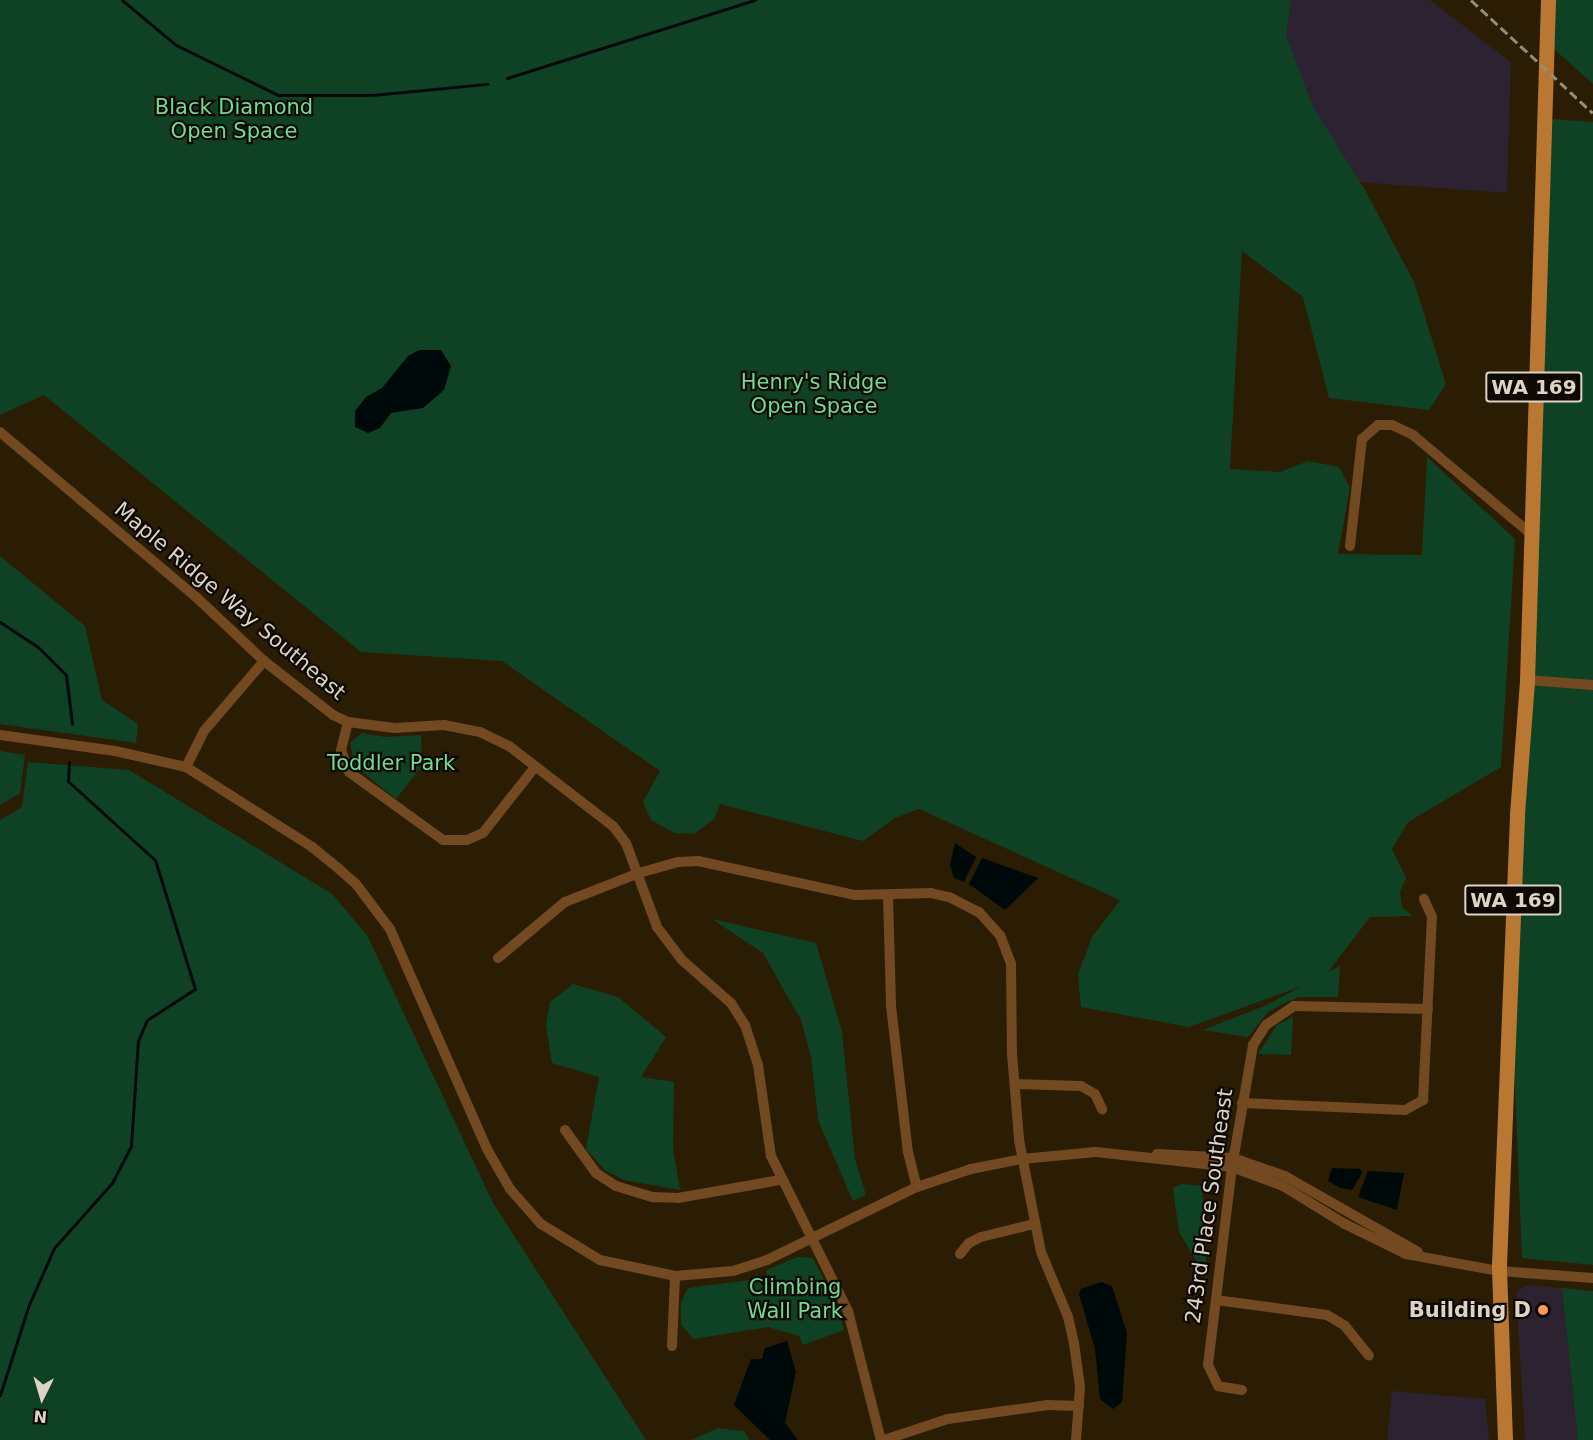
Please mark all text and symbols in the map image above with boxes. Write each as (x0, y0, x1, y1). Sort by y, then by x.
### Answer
park label: Black Diamond Open Space (155, 94, 313, 144)
park label: Henry's Ridge Open Space (741, 369, 887, 419)
road number: WA 169 (1484, 370, 1583, 404)
street label: Maple Ridge Way Southeast (109, 497, 351, 705)
park label: Toddler Park (327, 750, 455, 776)
road number: WA 169 (1464, 883, 1562, 917)
street label: 243rd Place Southeast (1180, 1087, 1238, 1325)
park label: Climbing Wall Park (747, 1274, 843, 1324)
place label: Building D (1409, 1297, 1531, 1323)
marker: Building D (1536, 1303, 1550, 1317)
north arrow (12, 1368, 72, 1428)
text: N (33, 1406, 48, 1426)

